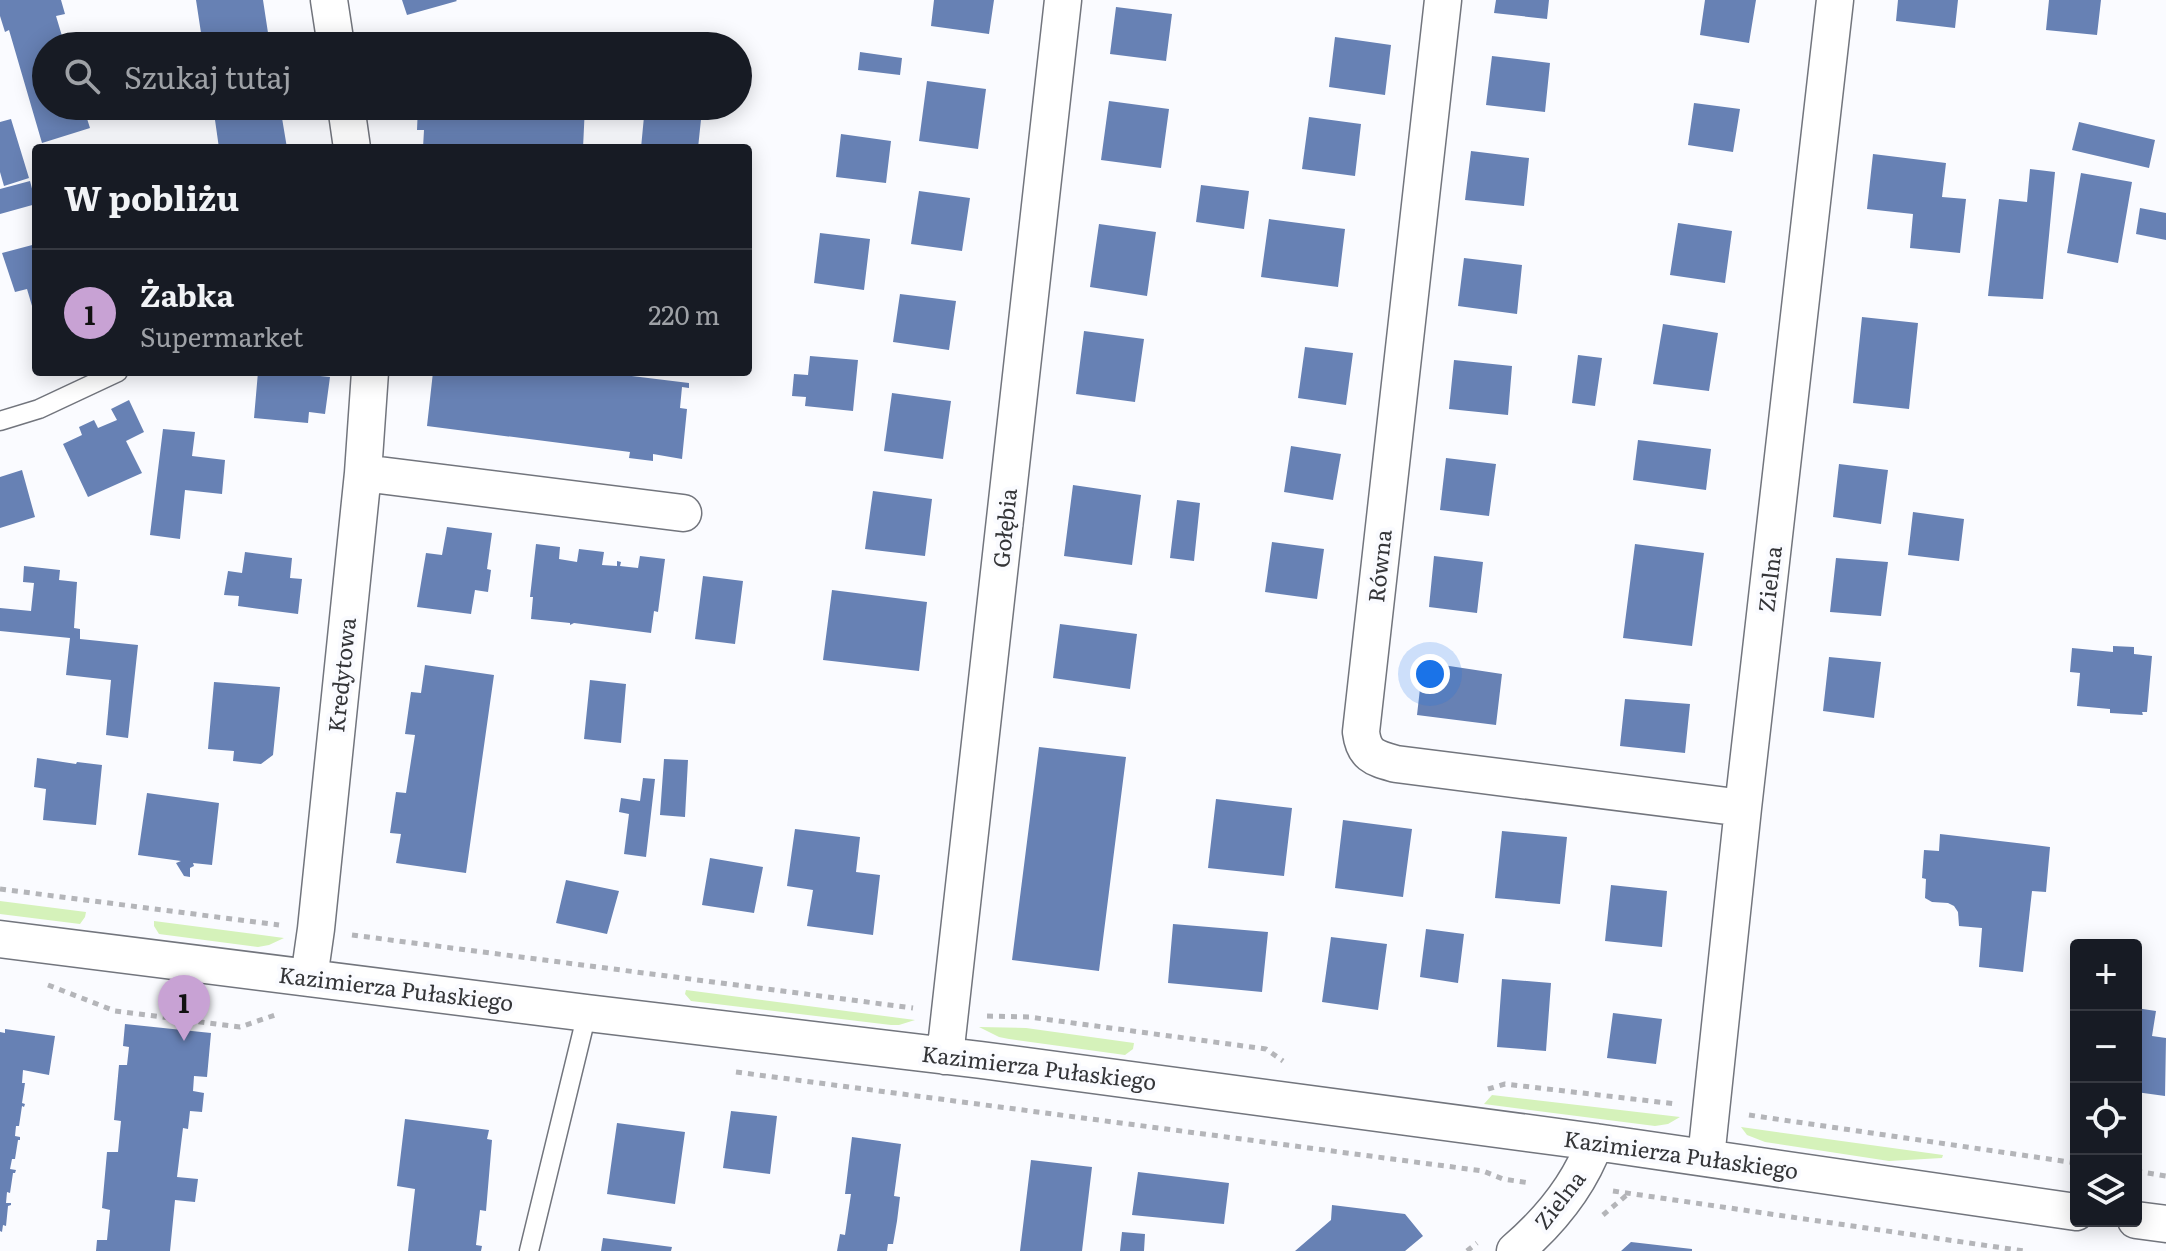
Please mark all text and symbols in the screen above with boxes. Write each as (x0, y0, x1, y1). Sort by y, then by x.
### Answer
search box (32, 32, 752, 120)
icon: search (60, 54, 104, 98)
text: Szukaj tutaj (124, 54, 292, 98)
text: W pobliżu (64, 171, 239, 221)
text: Żabka (140, 272, 234, 316)
text: 1 (85, 294, 95, 333)
text: 220 m (648, 294, 720, 333)
text: Supermarket (140, 316, 303, 355)
street label: Gołębia (983, 486, 1024, 569)
street label: Równa (1358, 528, 1399, 604)
street label: Zielna (1748, 544, 1789, 614)
street label: Kredytowa (318, 615, 363, 734)
your location (1410, 654, 1450, 694)
map controls (2070, 939, 2142, 1227)
button: + (2070, 939, 2142, 1011)
street label: Kazimierza Pułaskiego (277, 957, 516, 1018)
pin: 1 (158, 975, 210, 1041)
button: − (2070, 1011, 2142, 1083)
street label: Kazimierza Pułaskiego (920, 1036, 1159, 1097)
button: locate (2070, 1083, 2142, 1155)
street label: Kazimierza Pułaskiego (1562, 1121, 1801, 1186)
button: layers (2070, 1155, 2142, 1227)
street label: Zielna (1525, 1163, 1592, 1235)

